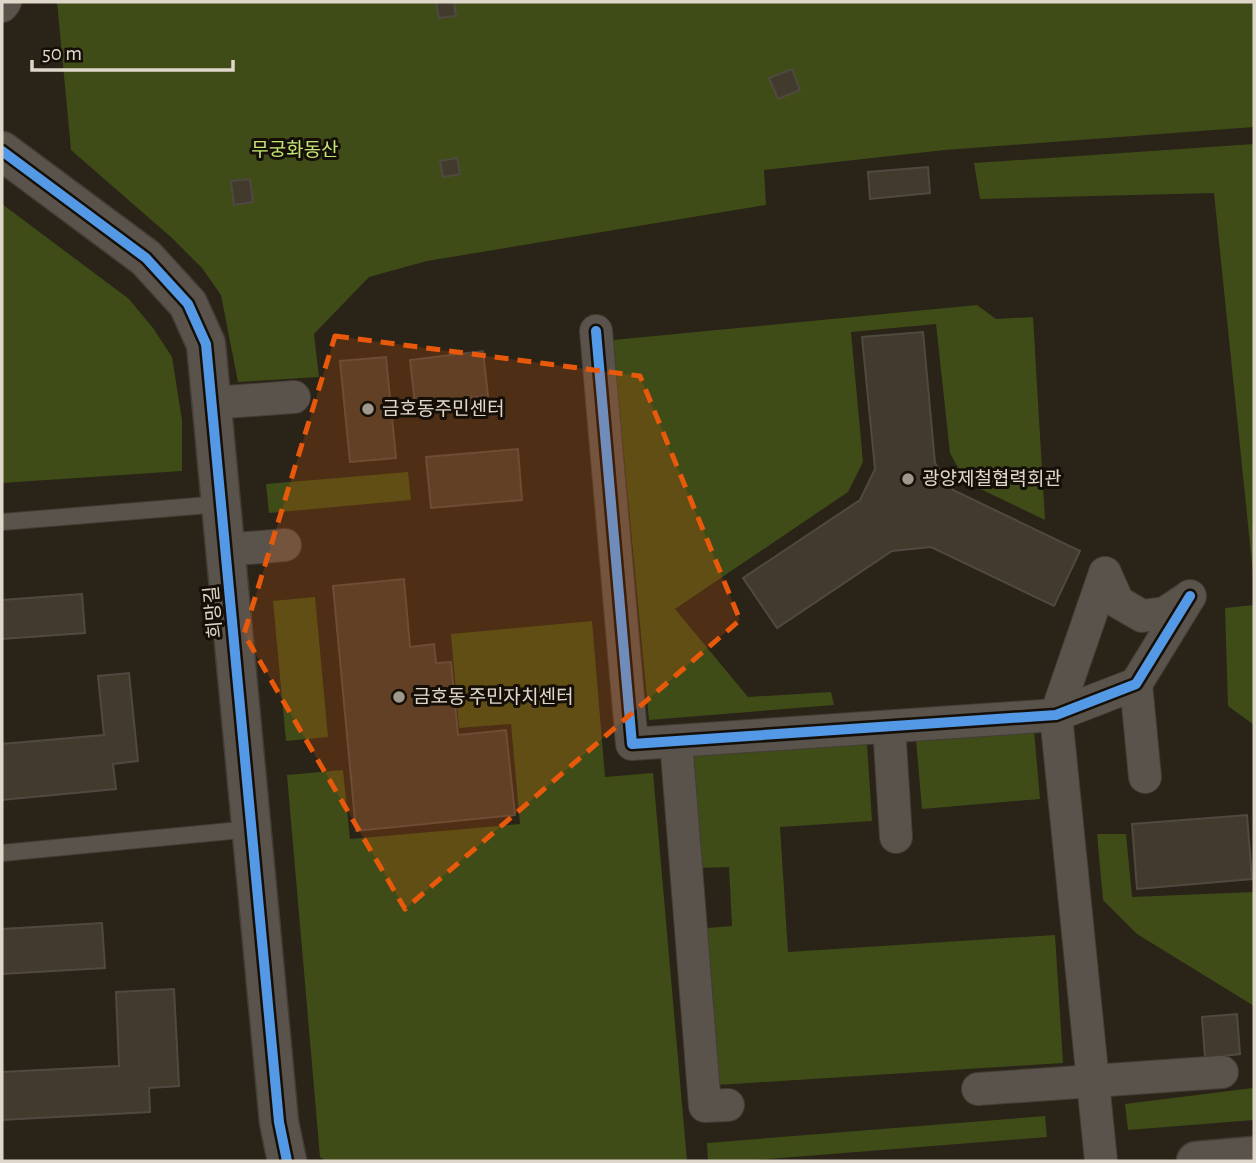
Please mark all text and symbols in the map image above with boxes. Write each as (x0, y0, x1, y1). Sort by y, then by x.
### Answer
scale bar (32, 28, 233, 72)
text: 50 m (42, 43, 82, 64)
park label: 무궁화동산 (251, 140, 339, 160)
place label: 금호동주민센터 (382, 399, 504, 419)
marker: 금호동주민센터 (360, 401, 376, 417)
place label: 광양제철협력회관 (922, 469, 1062, 489)
marker: 광양제철협력회관 (900, 471, 916, 487)
street label: 희망길 (201, 585, 226, 639)
place label: 금호동 주민자치센터 (413, 687, 573, 707)
marker: 금호동 주민자치센터 (391, 689, 407, 705)

